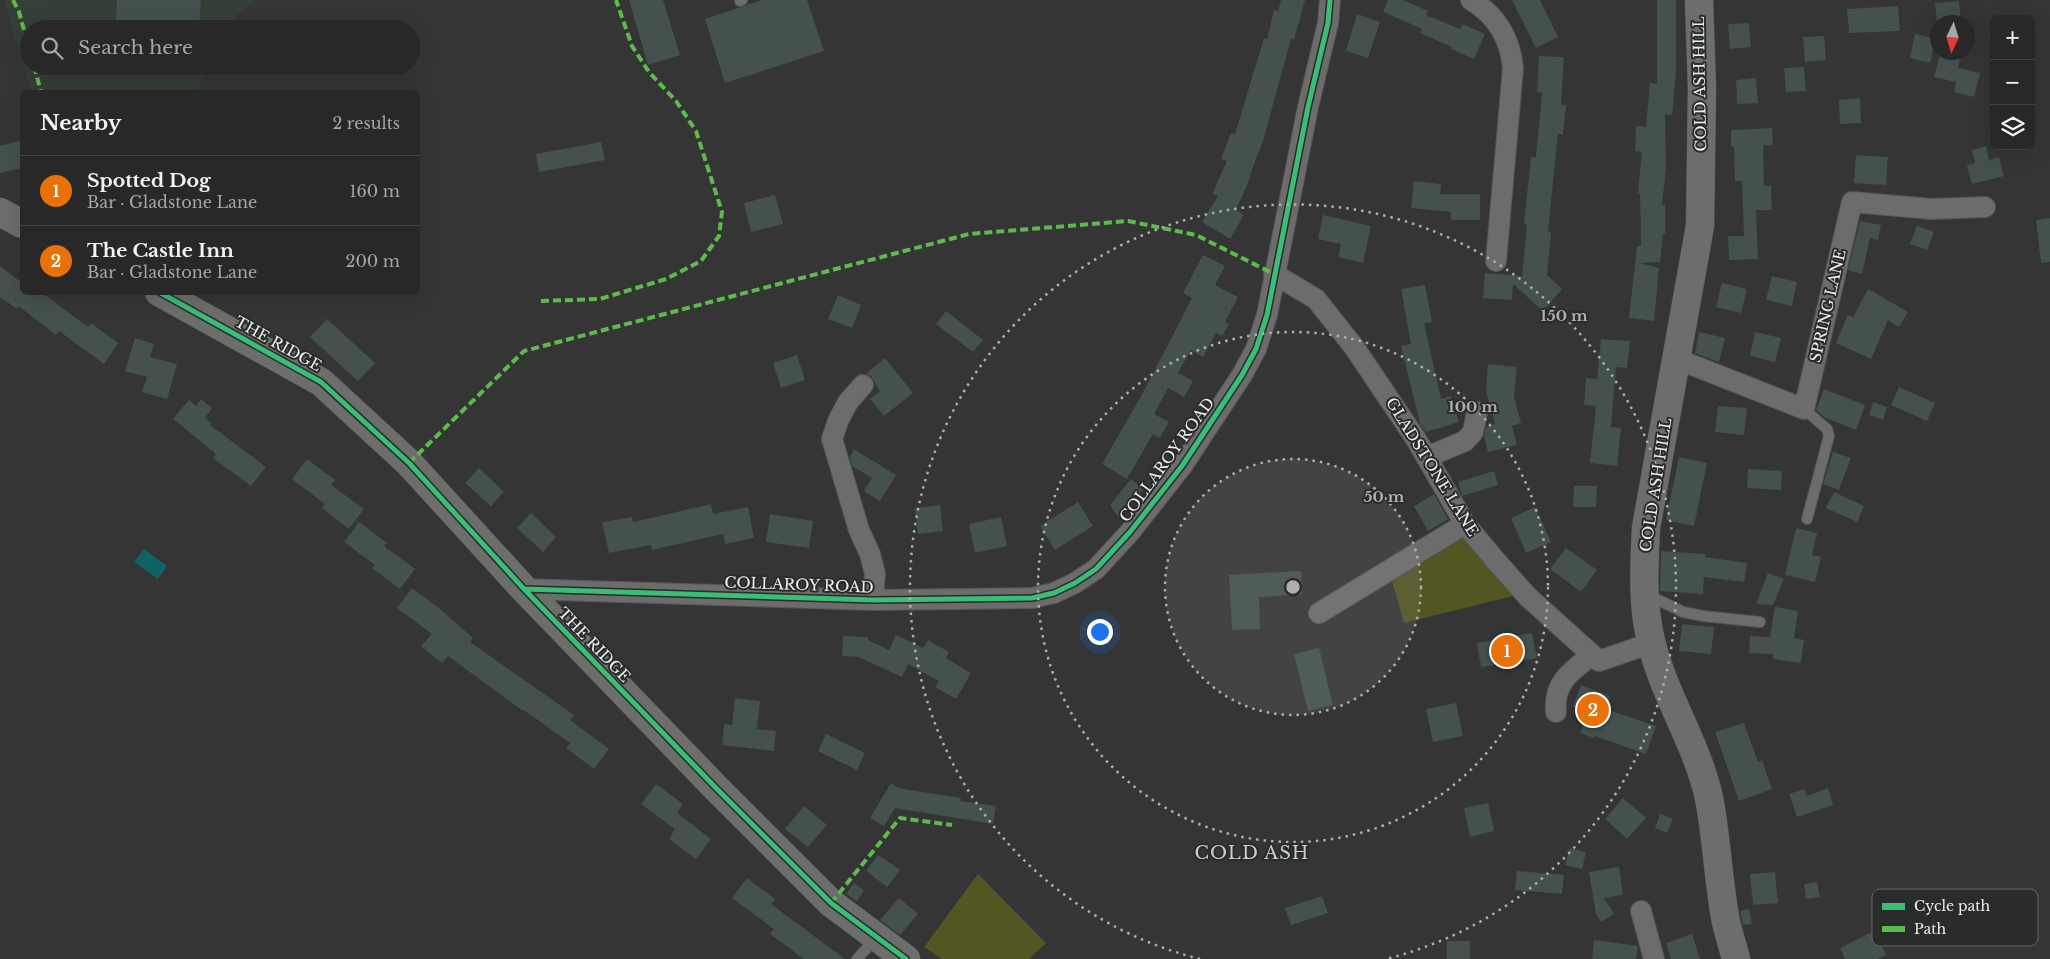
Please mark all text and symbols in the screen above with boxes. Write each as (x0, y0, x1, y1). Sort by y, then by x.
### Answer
north arrow (1930, 15, 1975, 60)
map controls (1990, 15, 2035, 150)
button: + (1990, 15, 2035, 60)
street label: COLD ASH HILL (1689, 16, 1710, 152)
search box (20, 20, 420, 75)
icon: search (38, 34, 66, 62)
text: Search here (78, 36, 193, 59)
button: − (1990, 60, 2035, 105)
button: layers (1990, 105, 2035, 150)
text: Nearby (40, 110, 121, 136)
text: 2 results (332, 113, 400, 133)
text: Spotted Dog (87, 169, 211, 192)
text: 1 (53, 181, 59, 201)
text: 160 m (349, 181, 400, 201)
text: Bar · Gladstone Lane (87, 192, 257, 212)
text: The Castle Inn (87, 239, 234, 262)
street label: SPRING LANE (1805, 247, 1850, 364)
text: 2 (51, 251, 61, 271)
text: 200 m (346, 251, 400, 271)
text: Bar · Gladstone Lane (87, 262, 257, 282)
text: 150 m (1540, 306, 1588, 325)
street label: THE RIDGE (231, 312, 325, 375)
street label: COLLAROY ROAD (1115, 394, 1218, 526)
street label: GLADSTONE LANE (1382, 394, 1483, 540)
text: 100 m (1448, 397, 1498, 416)
street label: COLD ASH HILL (1636, 417, 1675, 553)
text: 50 m (1364, 487, 1405, 506)
street label: COLLAROY ROAD (724, 572, 874, 597)
centre of rings (1284, 578, 1302, 596)
street label: THE RIDGE (554, 603, 635, 686)
your location (1087, 619, 1113, 645)
pin: 1 (1491, 632, 1523, 670)
pin: 2 (1577, 691, 1609, 729)
district label: COLD ASH (1195, 842, 1309, 864)
legend (1872, 889, 2038, 946)
text: Cycle path (1914, 897, 1991, 915)
text: Path (1914, 920, 1946, 938)

